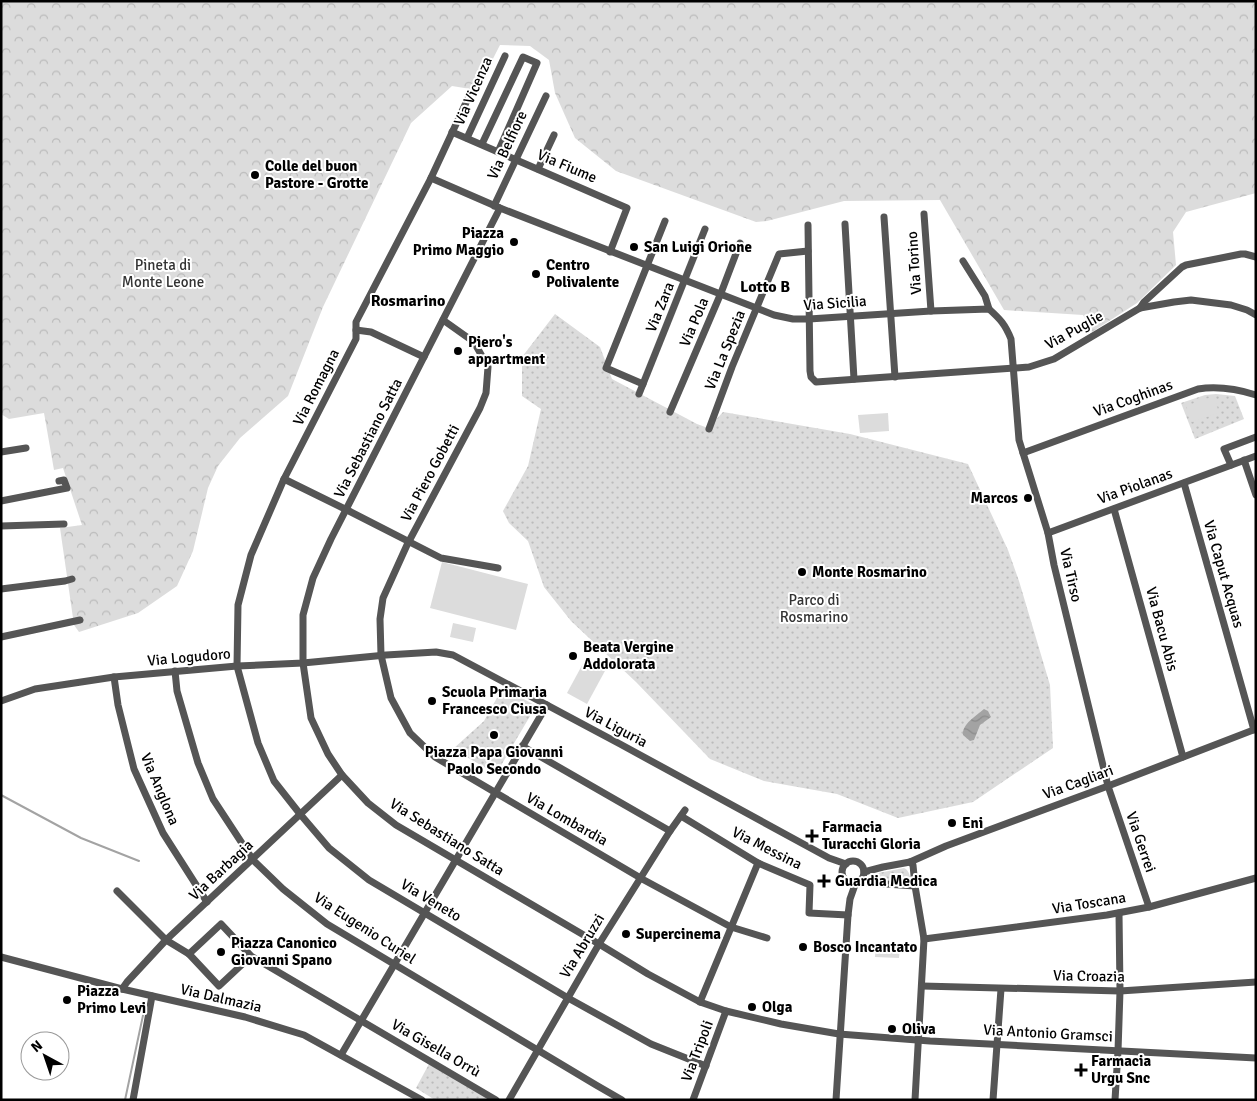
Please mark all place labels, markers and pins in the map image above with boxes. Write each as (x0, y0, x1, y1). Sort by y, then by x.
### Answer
place label: Colle del buon Pastore - Grotte (265, 157, 369, 192)
marker: Colle del buon Pastore - Grotte (249, 169, 261, 181)
place label: Piazza Primo Maggio (413, 224, 504, 259)
marker: Piazza Primo Maggio (508, 236, 520, 248)
place label: San Luigi Orione (644, 238, 752, 256)
marker: San Luigi Orione (628, 241, 640, 253)
place label: Centro Polivalente (546, 256, 619, 291)
marker: Centro Polivalente (530, 268, 542, 280)
place label: Piero's appartment (468, 333, 545, 368)
marker: Piero's appartment (452, 345, 464, 357)
place label: Marcos (971, 489, 1018, 507)
marker: Marcos (1022, 492, 1034, 504)
place label: Monte Rosmarino (812, 563, 927, 581)
marker: Monte Rosmarino (796, 566, 808, 578)
place label: Beata Vergine Addolorata (583, 638, 674, 673)
marker: Beata Vergine Addolorata (567, 650, 579, 662)
place label: Scuola Primaria Francesco Ciusa (442, 683, 547, 718)
marker: Scuola Primaria Francesco Ciusa (426, 695, 438, 707)
marker: Piazza Papa Giovanni Paolo Secondo (488, 729, 500, 741)
place label: Piazza Papa Giovanni Paolo Secondo (425, 743, 563, 778)
place label: Eni (962, 814, 983, 832)
marker: Eni (946, 817, 958, 829)
place label: Farmacia Turacchi Gloria (822, 818, 921, 853)
marker: Farmacia Turacchi Gloria (806, 830, 818, 842)
place label: Guardia Medica (835, 872, 938, 890)
marker: Guardia Medica (817, 874, 831, 888)
place label: Supercinema (636, 925, 721, 943)
marker: Supercinema (620, 928, 632, 940)
place label: Piazza Canonico Giovanni Spano (231, 934, 337, 969)
place label: Bosco Incantato (813, 938, 917, 956)
marker: Bosco Incantato (797, 941, 809, 953)
marker: Piazza Canonico Giovanni Spano (215, 946, 227, 958)
place label: Piazza Primo Levi (77, 982, 146, 1017)
marker: Piazza Primo Levi (61, 994, 73, 1006)
place label: Olga (762, 998, 793, 1016)
marker: Olga (746, 1001, 758, 1013)
place label: Oliva (902, 1020, 936, 1038)
marker: Oliva (886, 1023, 898, 1035)
place label: Farmacia Urgu Snc (1091, 1052, 1152, 1087)
marker: Farmacia Urgu Snc (1075, 1064, 1087, 1076)

